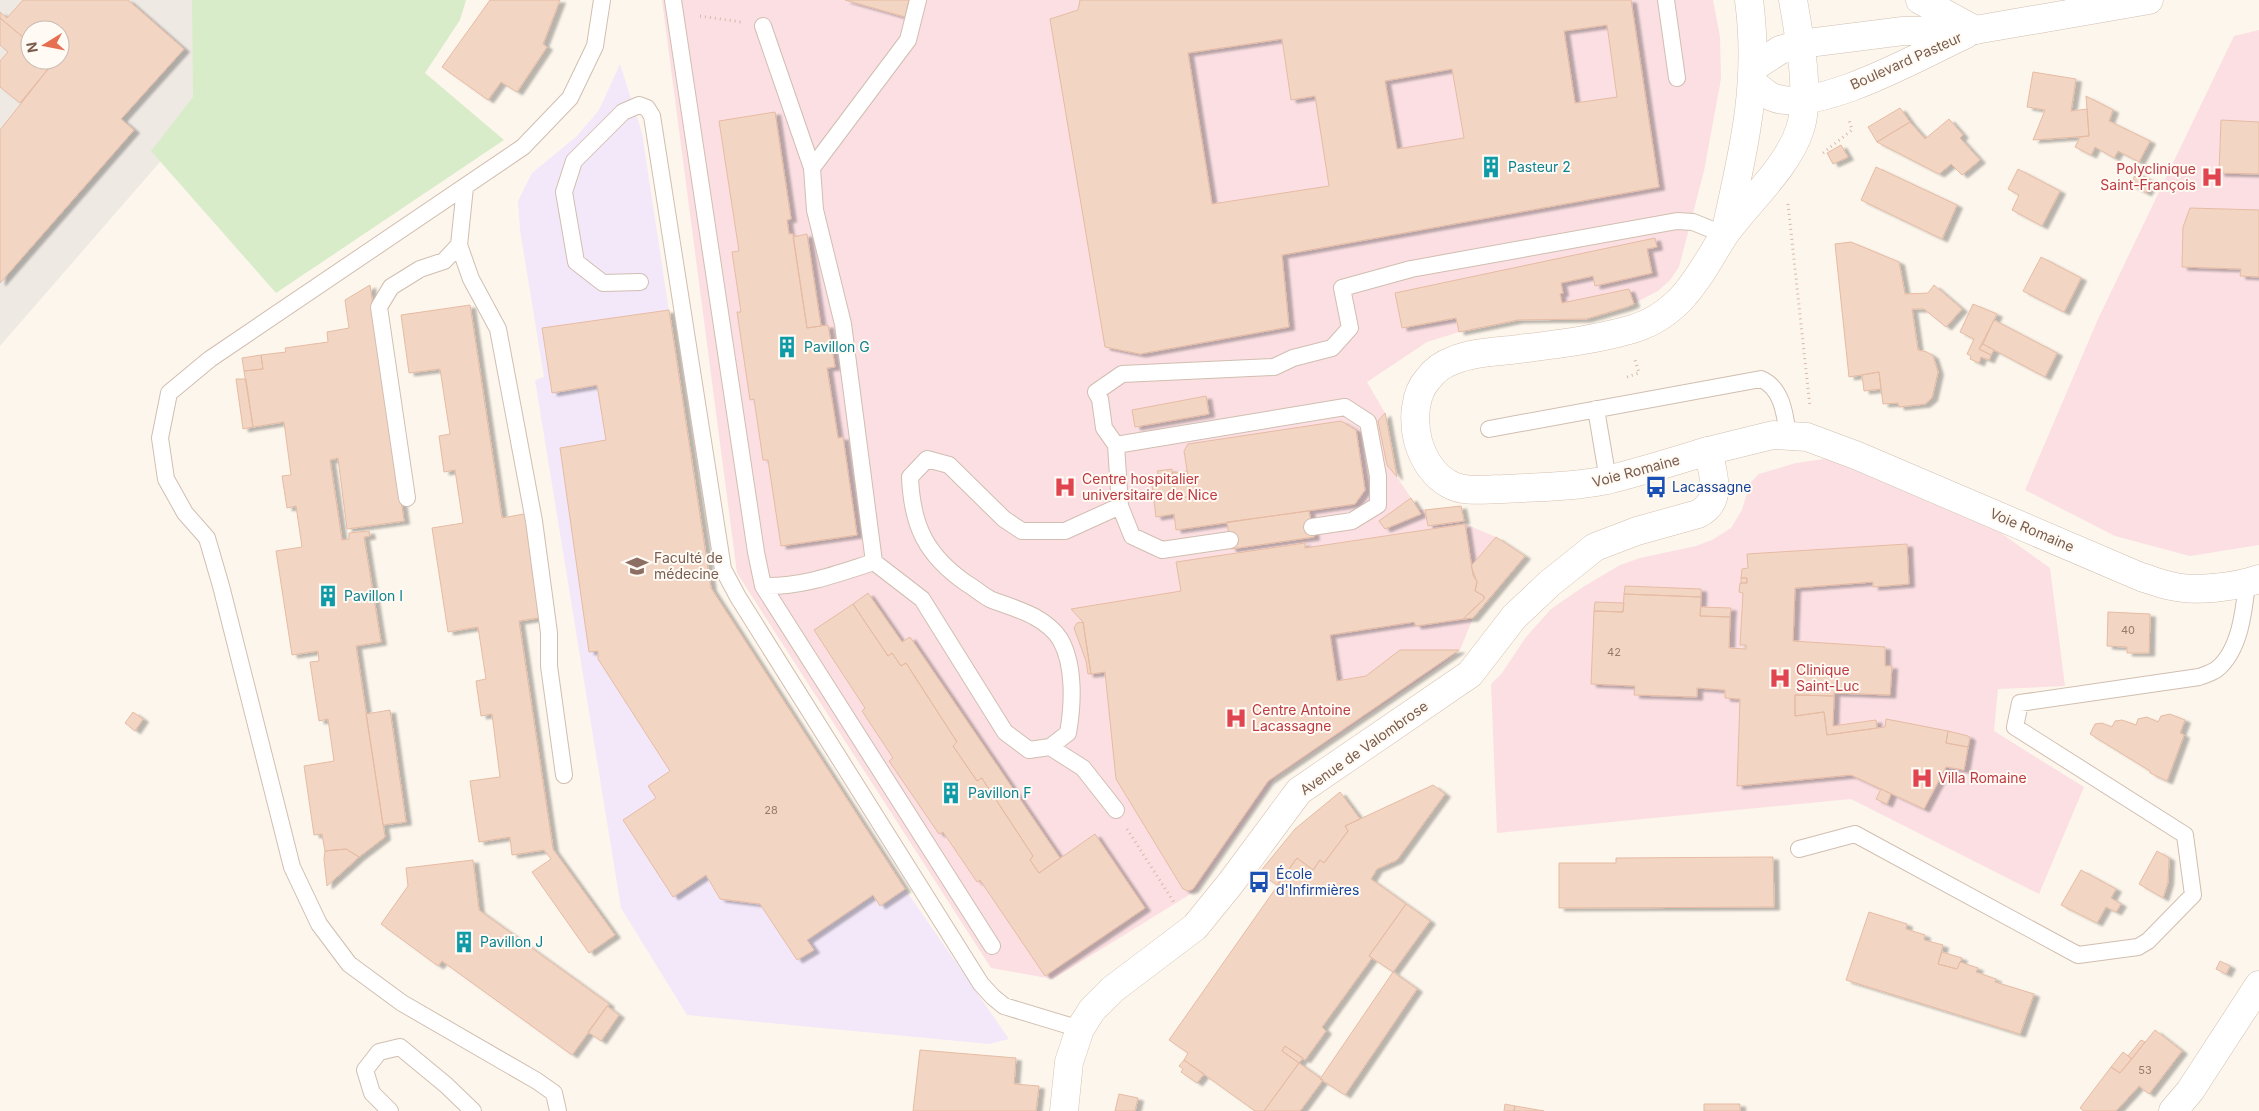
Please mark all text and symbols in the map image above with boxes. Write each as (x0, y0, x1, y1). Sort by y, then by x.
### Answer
north arrow (20, 20, 70, 70)
street label: Boulevard Pasteur (1847, 28, 1964, 93)
text: N (22, 41, 41, 54)
building icon: Pasteur 2 (1478, 154, 1504, 180)
place label: Pasteur 2 (1508, 158, 1571, 175)
place label: Polyclinique Saint-François (2100, 160, 2196, 193)
hospital icon: Polyclinique Saint-François (2199, 164, 2225, 190)
building icon: Pavillon G (774, 334, 800, 360)
place label: Pavillon G (804, 338, 870, 355)
street label: Voie Romaine (1590, 451, 1682, 490)
place label: Centre hospitalier universitaire de Nice (1082, 470, 1218, 503)
hospital icon: Centre hospitalier universitaire de Nice (1052, 474, 1078, 500)
bus stop icon: Lacassagne (1643, 474, 1669, 500)
place label: Lacassagne (1672, 478, 1751, 495)
street label: Voie Romaine (1987, 504, 2077, 555)
place label: Faculté de médecine (654, 549, 723, 582)
school or university icon: Faculté de médecine (624, 553, 650, 579)
building icon: Pavillon I (315, 583, 341, 609)
place label: Pavillon I (344, 587, 403, 604)
house number: 40 (2121, 623, 2135, 637)
house number: 42 (1607, 645, 1621, 659)
place label: Clinique Saint-Luc (1796, 661, 1859, 694)
hospital icon: Clinique Saint-Luc (1767, 665, 1793, 691)
street label: Avenue de Valombrose (1296, 697, 1431, 798)
place label: Centre Antoine Lacassagne (1252, 701, 1351, 734)
hospital icon: Centre Antoine Lacassagne (1223, 705, 1249, 731)
hospital icon: Villa Romaine (1909, 765, 1935, 791)
place label: Villa Romaine (1938, 769, 2027, 786)
building icon: Pavillon F (938, 780, 964, 806)
place label: Pavillon F (968, 784, 1032, 801)
house number: 28 (764, 803, 778, 817)
place label: École d'Infirmières (1276, 865, 1359, 898)
bus stop icon: École d'Infirmières (1246, 869, 1272, 895)
building icon: Pavillon J (451, 929, 477, 955)
place label: Pavillon J (480, 933, 543, 950)
house number: 53 (2138, 1063, 2152, 1077)

